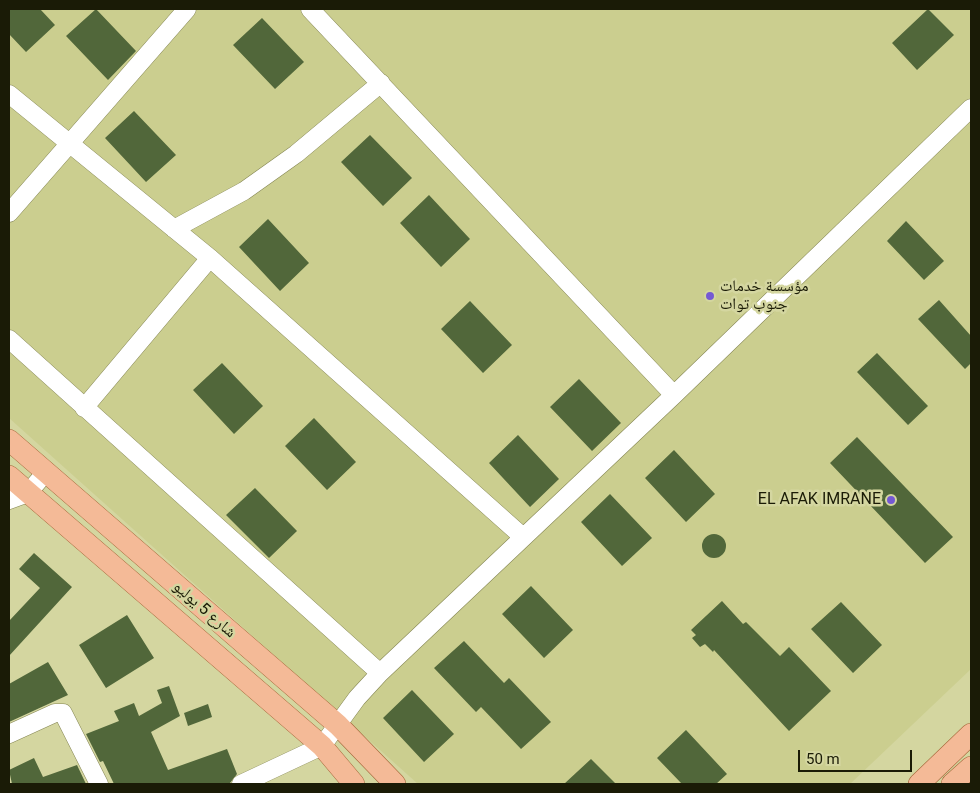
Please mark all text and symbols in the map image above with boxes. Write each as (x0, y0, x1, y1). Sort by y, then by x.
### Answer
place label: مؤسسة خدمات جنوب توات (720, 277, 809, 315)
marker: مؤسسة خدمات جنوب توات (704, 290, 716, 302)
place label: EL AFAK IMRANE (758, 490, 881, 510)
marker: EL AFAK IMRANE (885, 494, 897, 506)
street label: شارع 5 يوليو (169, 578, 239, 642)
scale bar (800, 740, 914, 772)
text: 50 m (806, 750, 840, 768)

